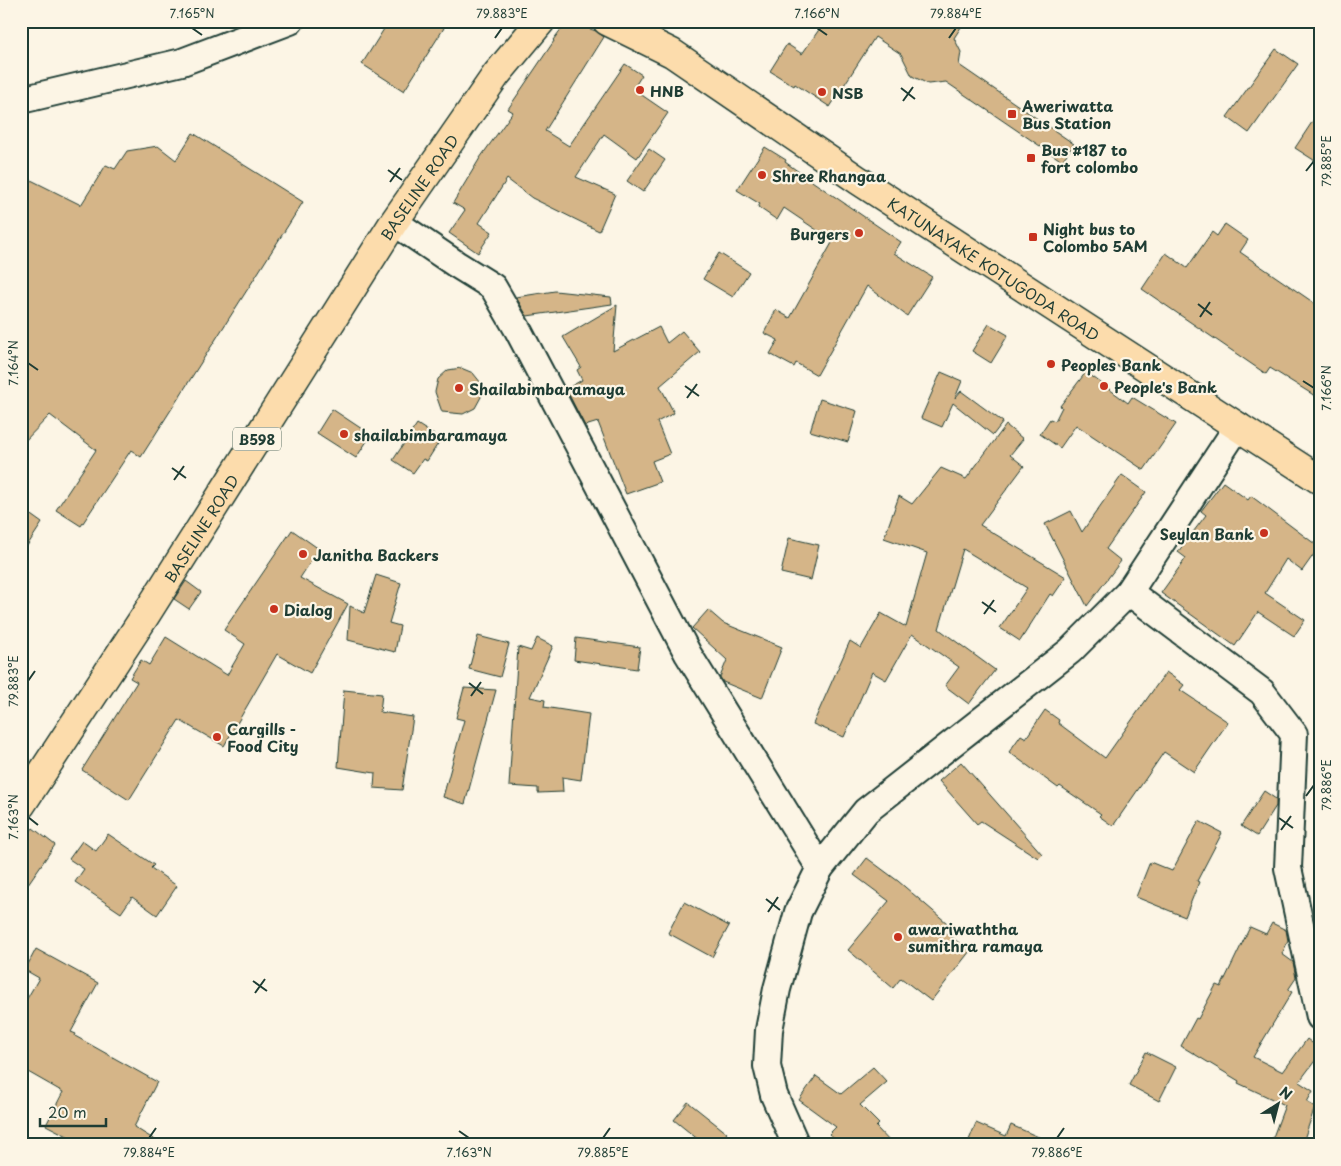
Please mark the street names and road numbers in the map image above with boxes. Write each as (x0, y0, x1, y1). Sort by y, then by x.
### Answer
street label: BASELINE ROAD (374, 129, 463, 244)
street label: KATUNAYAKE KOTUGODA ROAD (884, 191, 1105, 346)
road number: B598 (233, 428, 281, 450)
street label: BASELINE ROAD (158, 469, 243, 587)

